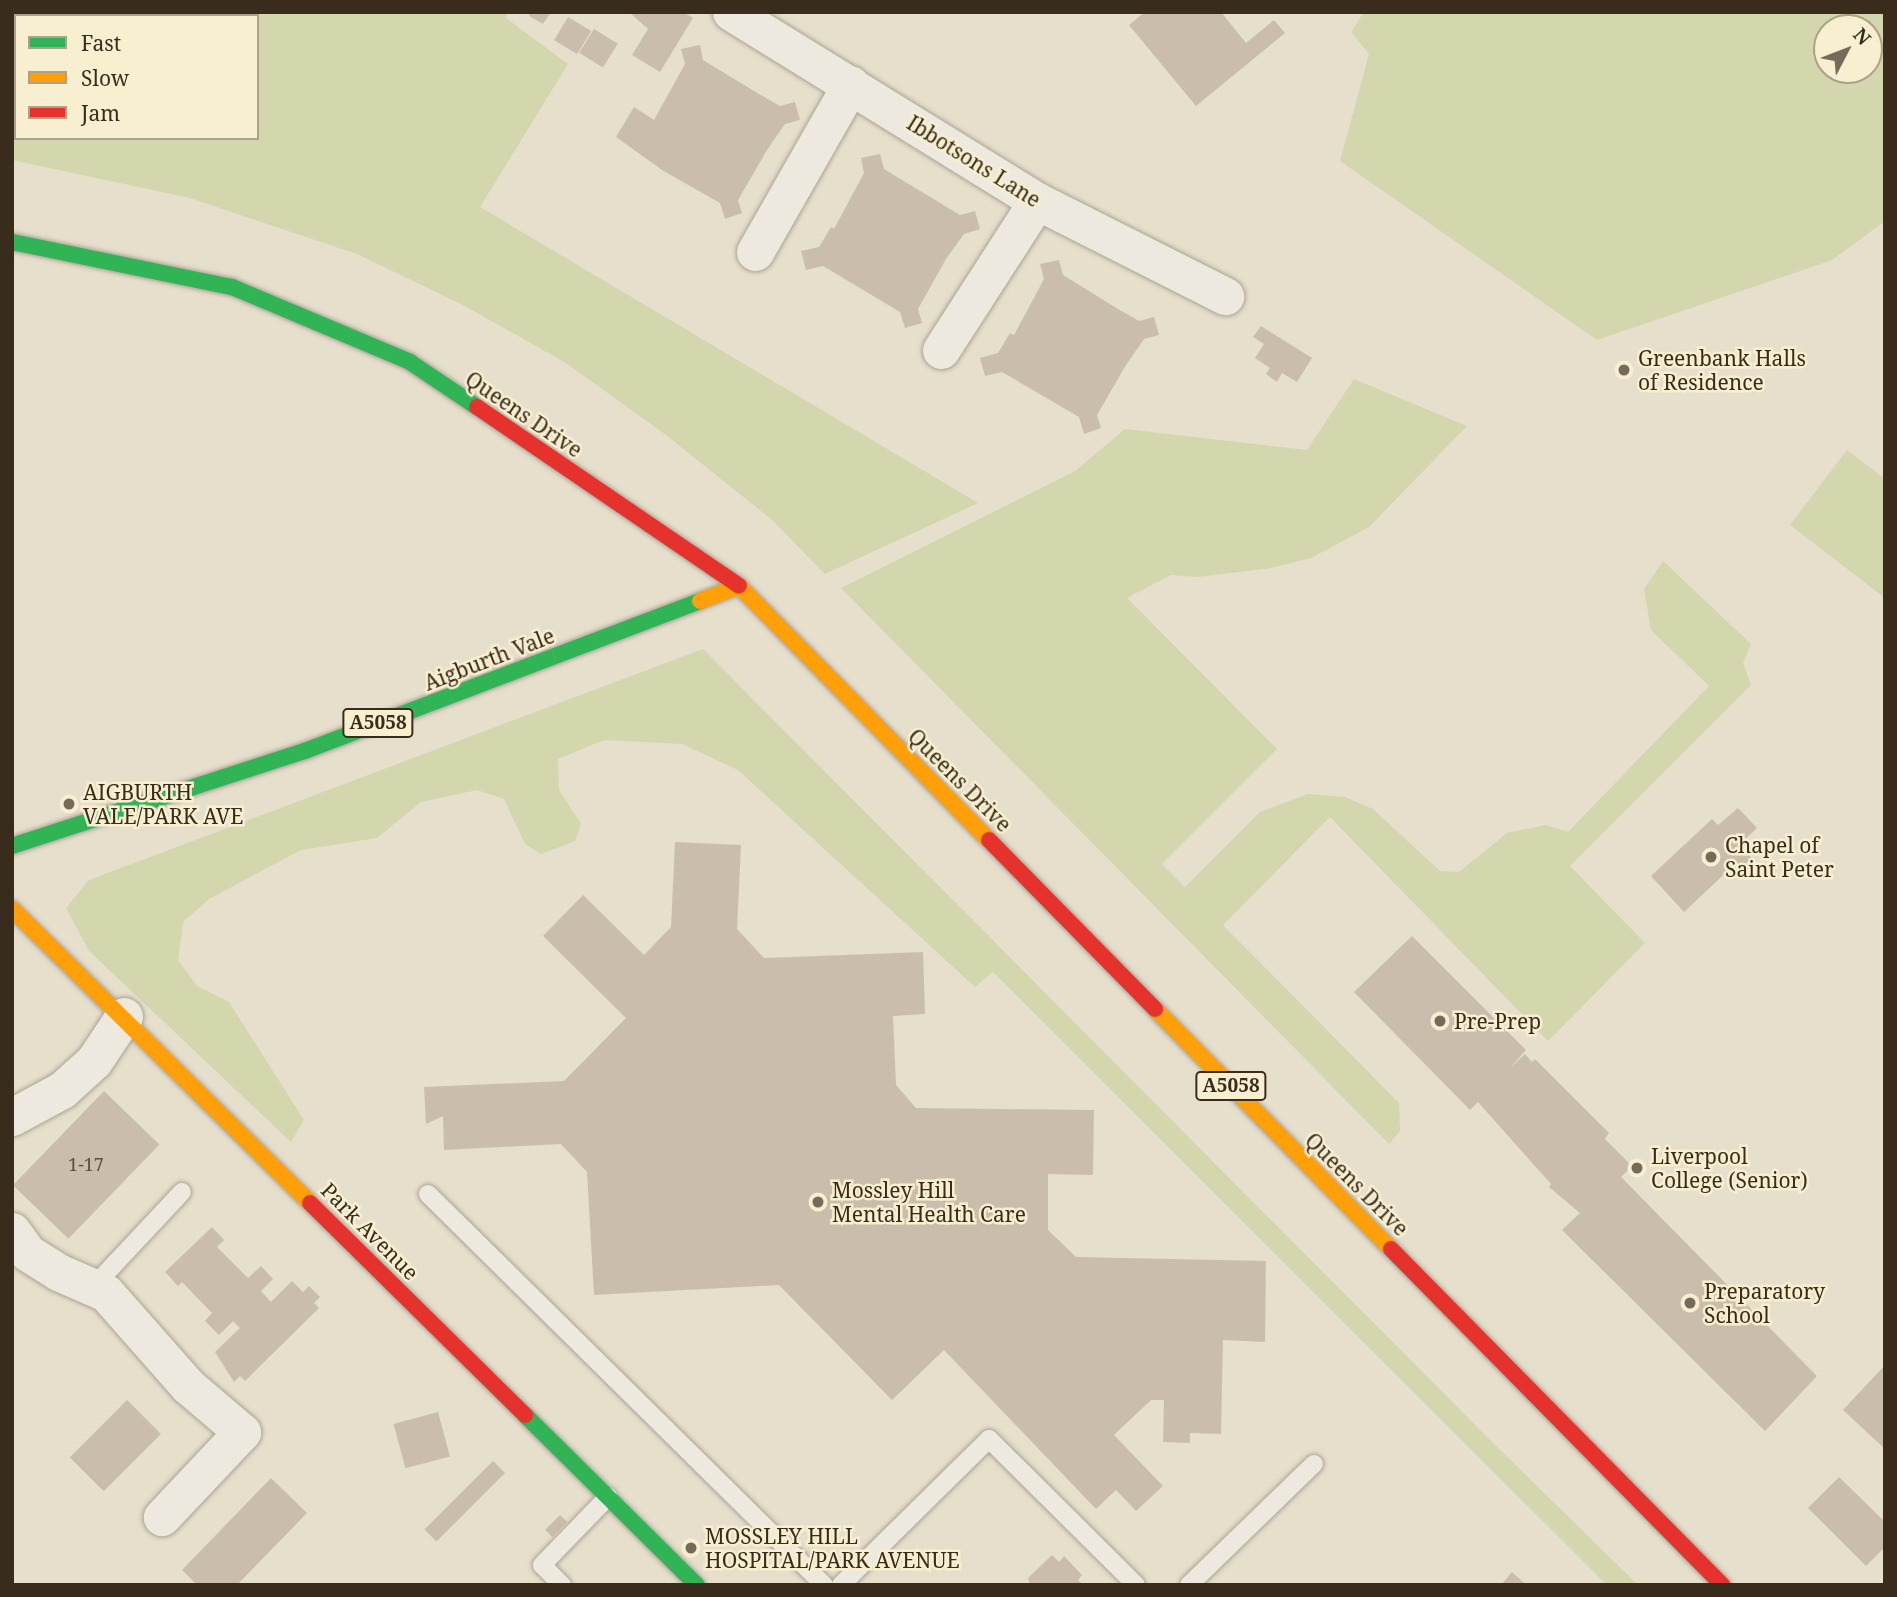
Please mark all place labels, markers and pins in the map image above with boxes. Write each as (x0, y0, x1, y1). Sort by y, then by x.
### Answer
place label: Greenbank Halls of Residence (1638, 345, 1806, 395)
marker: Greenbank Halls of Residence (1616, 362, 1632, 378)
place label: AIGBURTH VALE/PARK AVE (83, 779, 243, 829)
marker: AIGBURTH VALE/PARK AVE (61, 796, 77, 812)
place label: Chapel of Saint Peter (1725, 832, 1834, 882)
marker: Chapel of Saint Peter (1703, 849, 1719, 865)
place label: Pre-Prep (1454, 1008, 1541, 1034)
marker: Pre-Prep (1432, 1013, 1448, 1029)
place label: Liverpool College (Senior) (1651, 1143, 1808, 1193)
marker: Liverpool College (Senior) (1629, 1160, 1645, 1176)
place label: Mossley Hill Mental Health Care (832, 1177, 1026, 1227)
marker: Mossley Hill Mental Health Care (810, 1194, 826, 1210)
place label: Preparatory School (1704, 1278, 1825, 1328)
marker: Preparatory School (1682, 1295, 1698, 1311)
place label: MOSSLEY HILL HOSPITAL/PARK AVENUE (705, 1523, 960, 1573)
marker: MOSSLEY HILL HOSPITAL/PARK AVENUE (683, 1540, 699, 1556)

